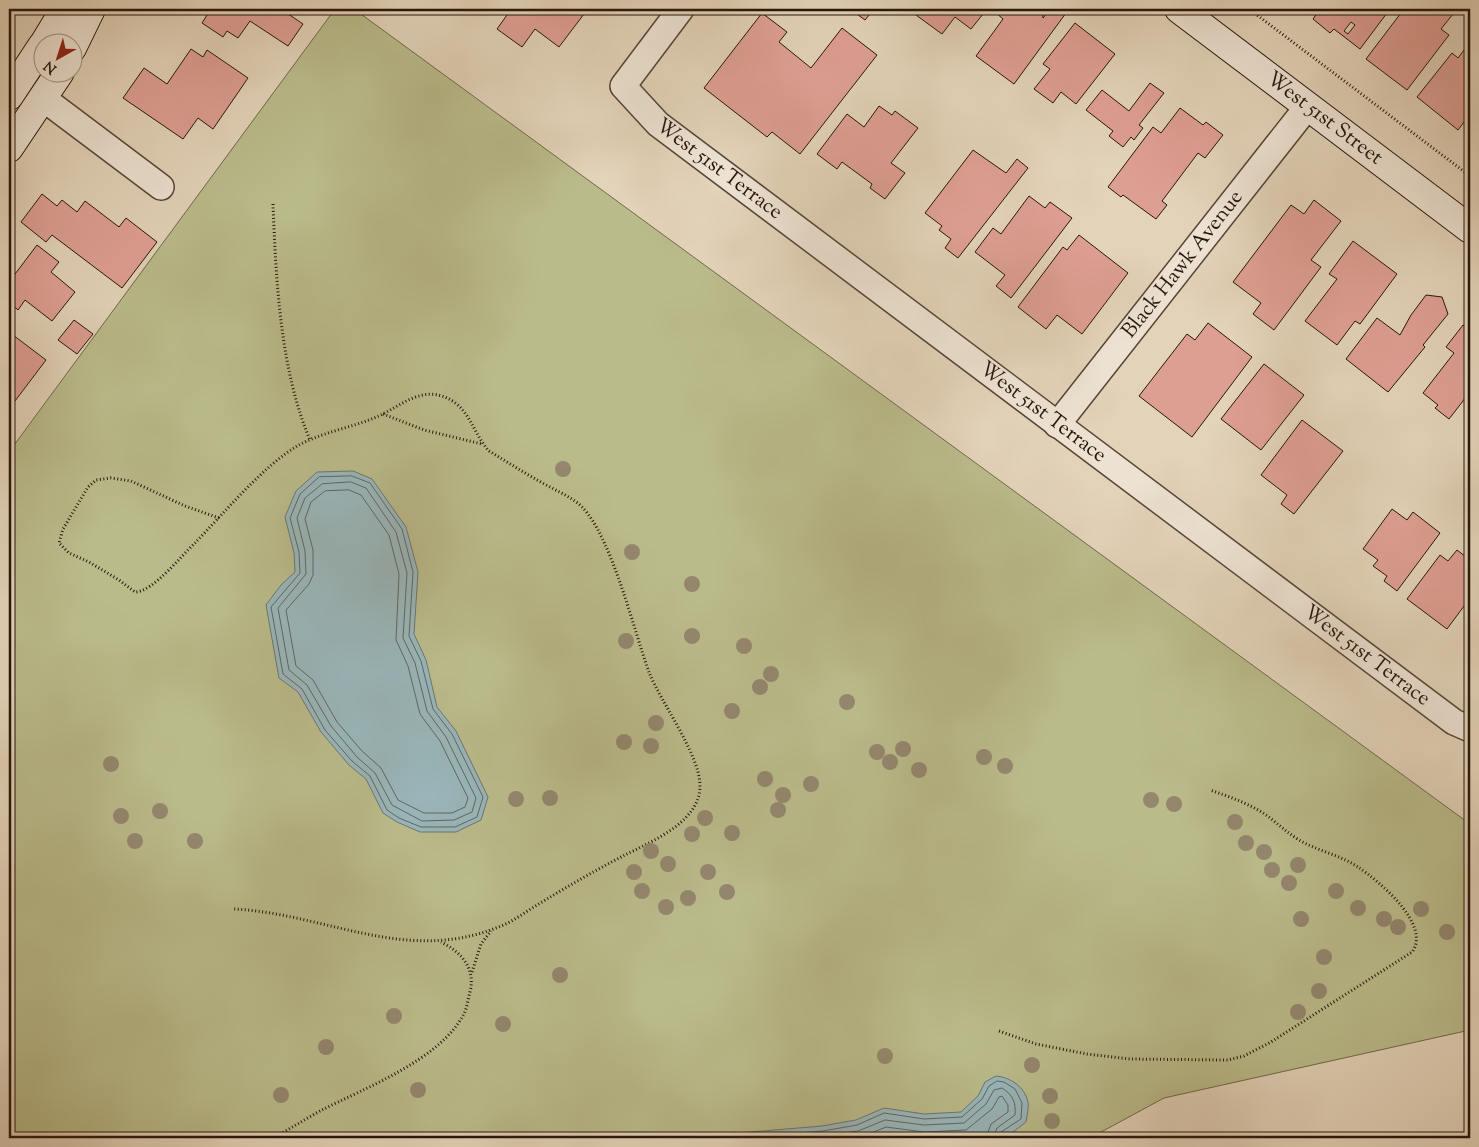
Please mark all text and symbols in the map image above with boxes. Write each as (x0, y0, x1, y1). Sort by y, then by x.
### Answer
north arrow (32, 32, 82, 82)
text: N (40, 55, 62, 78)
street label: West 51st Street (1259, 65, 1389, 173)
street label: West 51st Terrace (649, 112, 789, 227)
street label: Black Hawk Avenue (1115, 184, 1251, 345)
street label: West 51st Terrace (973, 355, 1112, 471)
street label: West 51st Terrace (1296, 598, 1436, 714)

